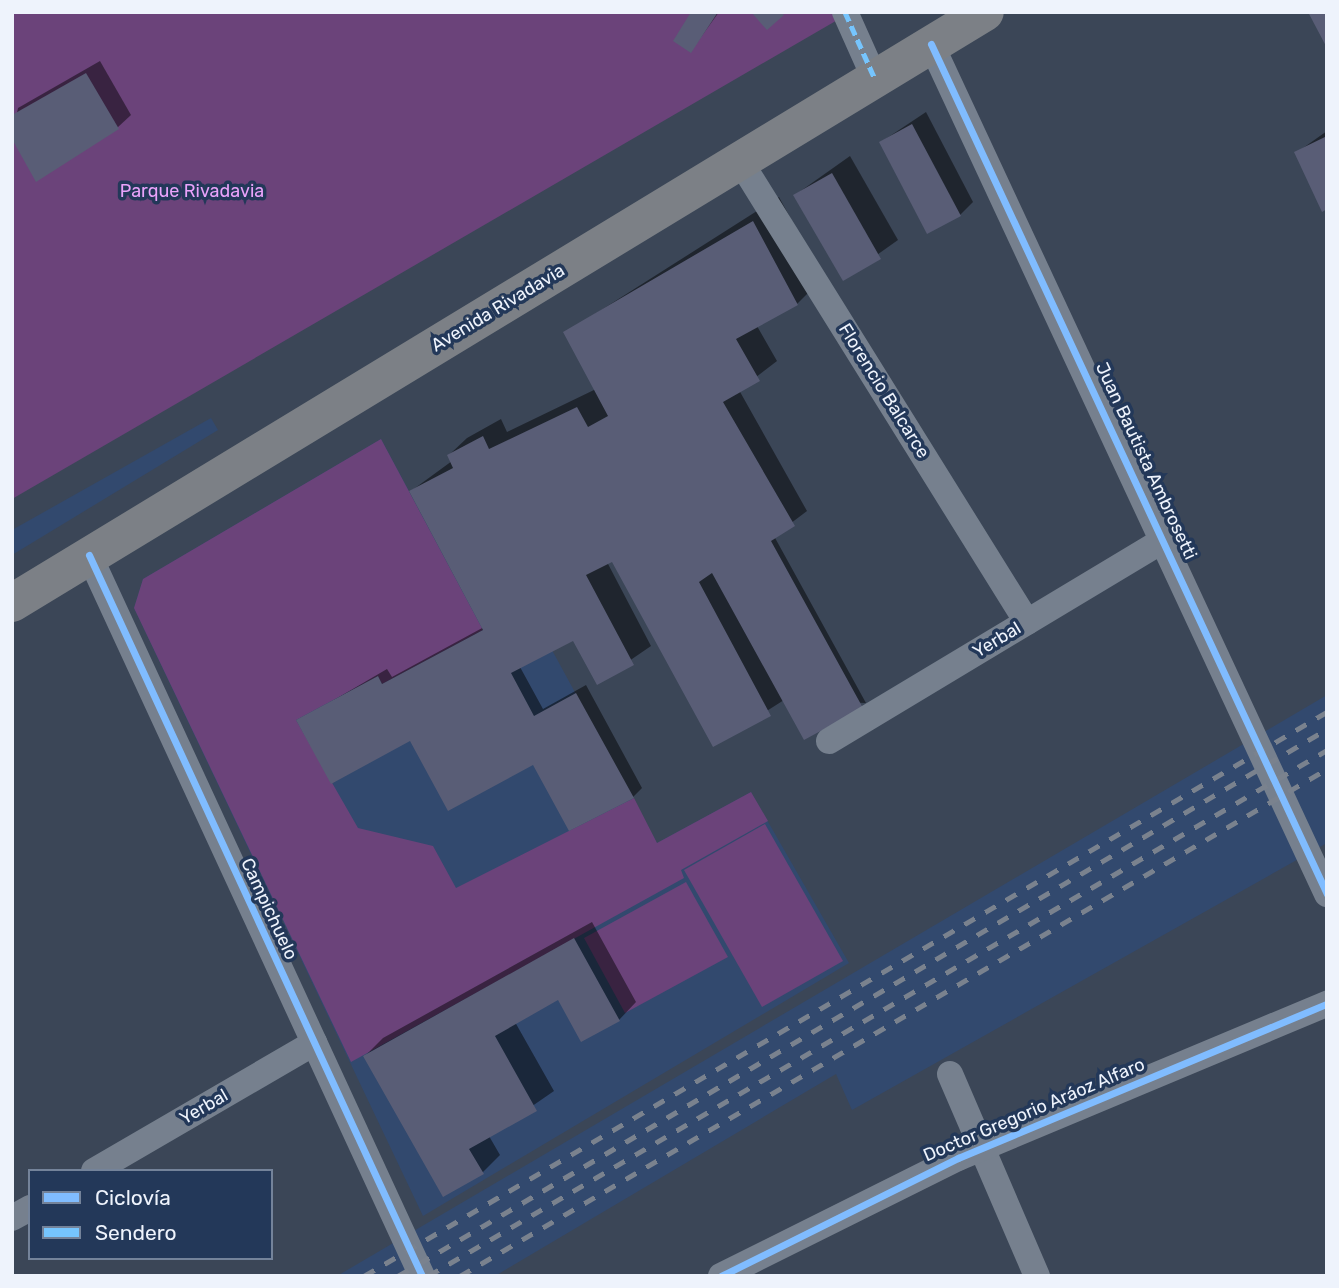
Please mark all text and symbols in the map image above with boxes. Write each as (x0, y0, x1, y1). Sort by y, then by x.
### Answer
park label: Parque Rivadavia (120, 180, 264, 202)
street label: Avenida Rivadavia (427, 260, 569, 356)
street label: Florencio Balcarce (834, 320, 934, 462)
street label: Juan Bautista Ambrosetti (1091, 359, 1201, 563)
street label: Yerbal (969, 617, 1025, 663)
street label: Campichuelo (236, 855, 302, 963)
street label: Doctor Gregorio Aráoz Alfaro (919, 1053, 1149, 1167)
street label: Yerbal (176, 1085, 232, 1129)
legend (28, 1169, 273, 1260)
text: Ciclovía (95, 1185, 171, 1210)
text: Sendero (95, 1220, 177, 1245)

